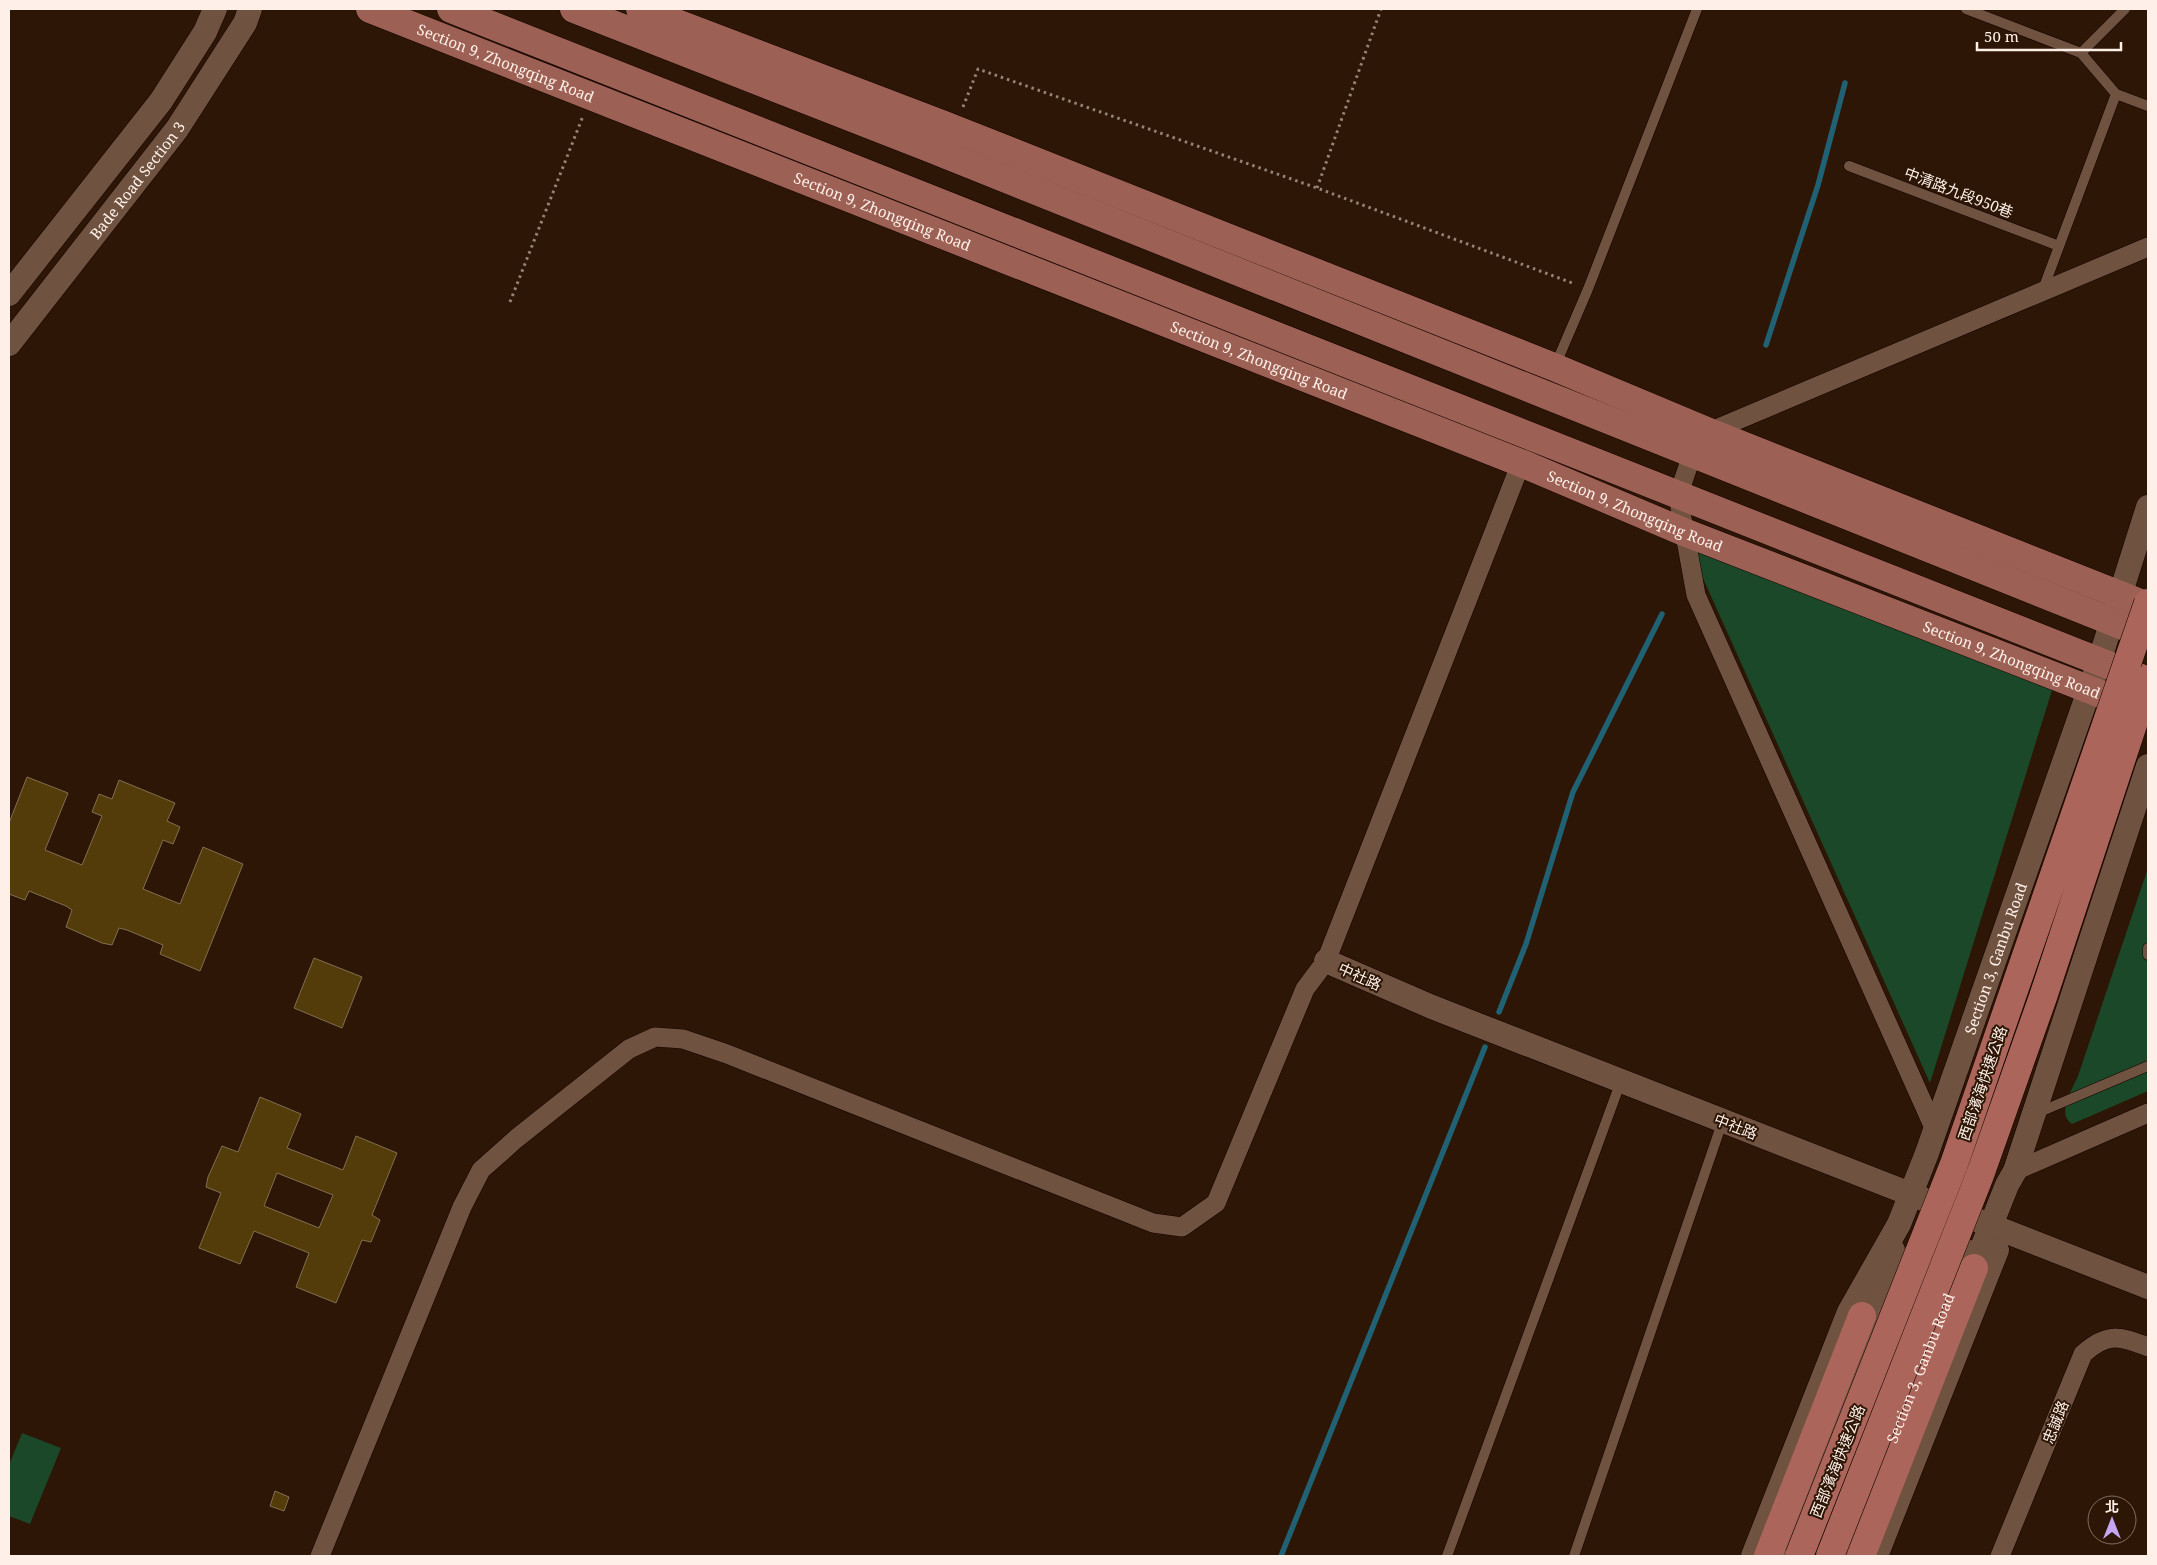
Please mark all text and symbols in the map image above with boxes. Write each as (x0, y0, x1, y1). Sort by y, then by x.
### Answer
street label: Section 9, Zhongqing Road (414, 19, 597, 106)
scale bar (1977, 20, 2121, 52)
text: 50 m (1984, 26, 2019, 46)
street label: Bade Road Section 3 (85, 118, 189, 243)
street label: 中清路九段950巷 (1902, 162, 2016, 222)
street label: Section 9, Zhongqing Road (791, 167, 974, 255)
street label: Section 9, Zhongqing Road (1168, 316, 1351, 404)
street label: Section 9, Zhongqing Road (1544, 465, 1726, 556)
street label: Section 9, Zhongqing Road (1920, 616, 2103, 703)
street label: Section 3, Ganbu Road (1959, 880, 2031, 1037)
street label: 中社路 (1335, 958, 1385, 994)
street label: 西部濱海快速公路 (1953, 1023, 2011, 1143)
street label: 中社路 (1711, 1109, 1761, 1143)
street label: Section 3, Ganbu Road (1881, 1290, 1958, 1446)
street label: 忠誠路 (2037, 1397, 2073, 1447)
street label: 西部濱海快速公路 (1805, 1402, 1869, 1520)
north arrow (2087, 1495, 2137, 1545)
text: 北 (2105, 1497, 2119, 1516)

